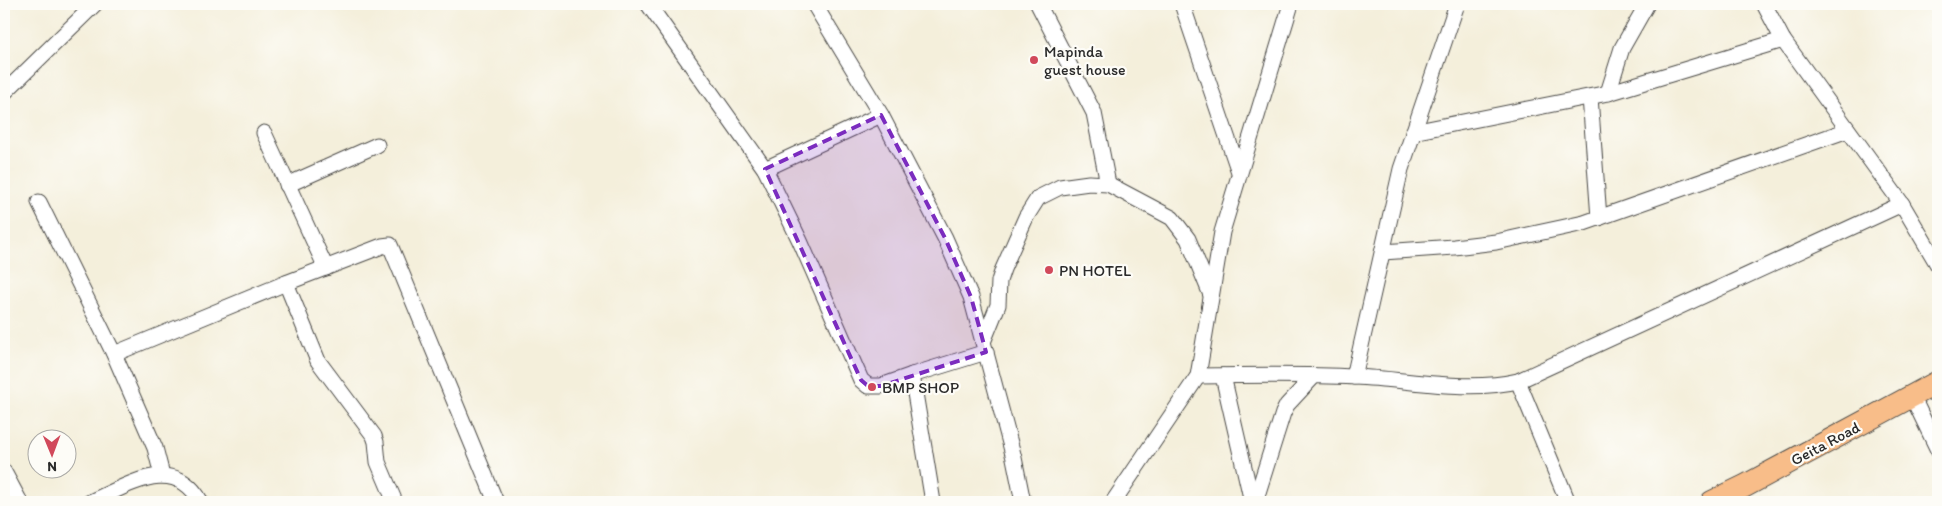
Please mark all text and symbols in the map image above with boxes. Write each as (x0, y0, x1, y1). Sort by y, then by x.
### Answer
place label: Mapinda guest house (1044, 42, 1126, 79)
marker: Mapinda guest house (1028, 54, 1040, 66)
place label: PN HOTEL (1059, 261, 1131, 280)
marker: PN HOTEL (1043, 264, 1055, 276)
place label: BMP SHOP (882, 378, 959, 397)
marker: BMP SHOP (866, 381, 878, 393)
street label: Geita Road (1788, 417, 1863, 469)
north arrow (28, 428, 78, 478)
text: N (47, 458, 57, 475)

